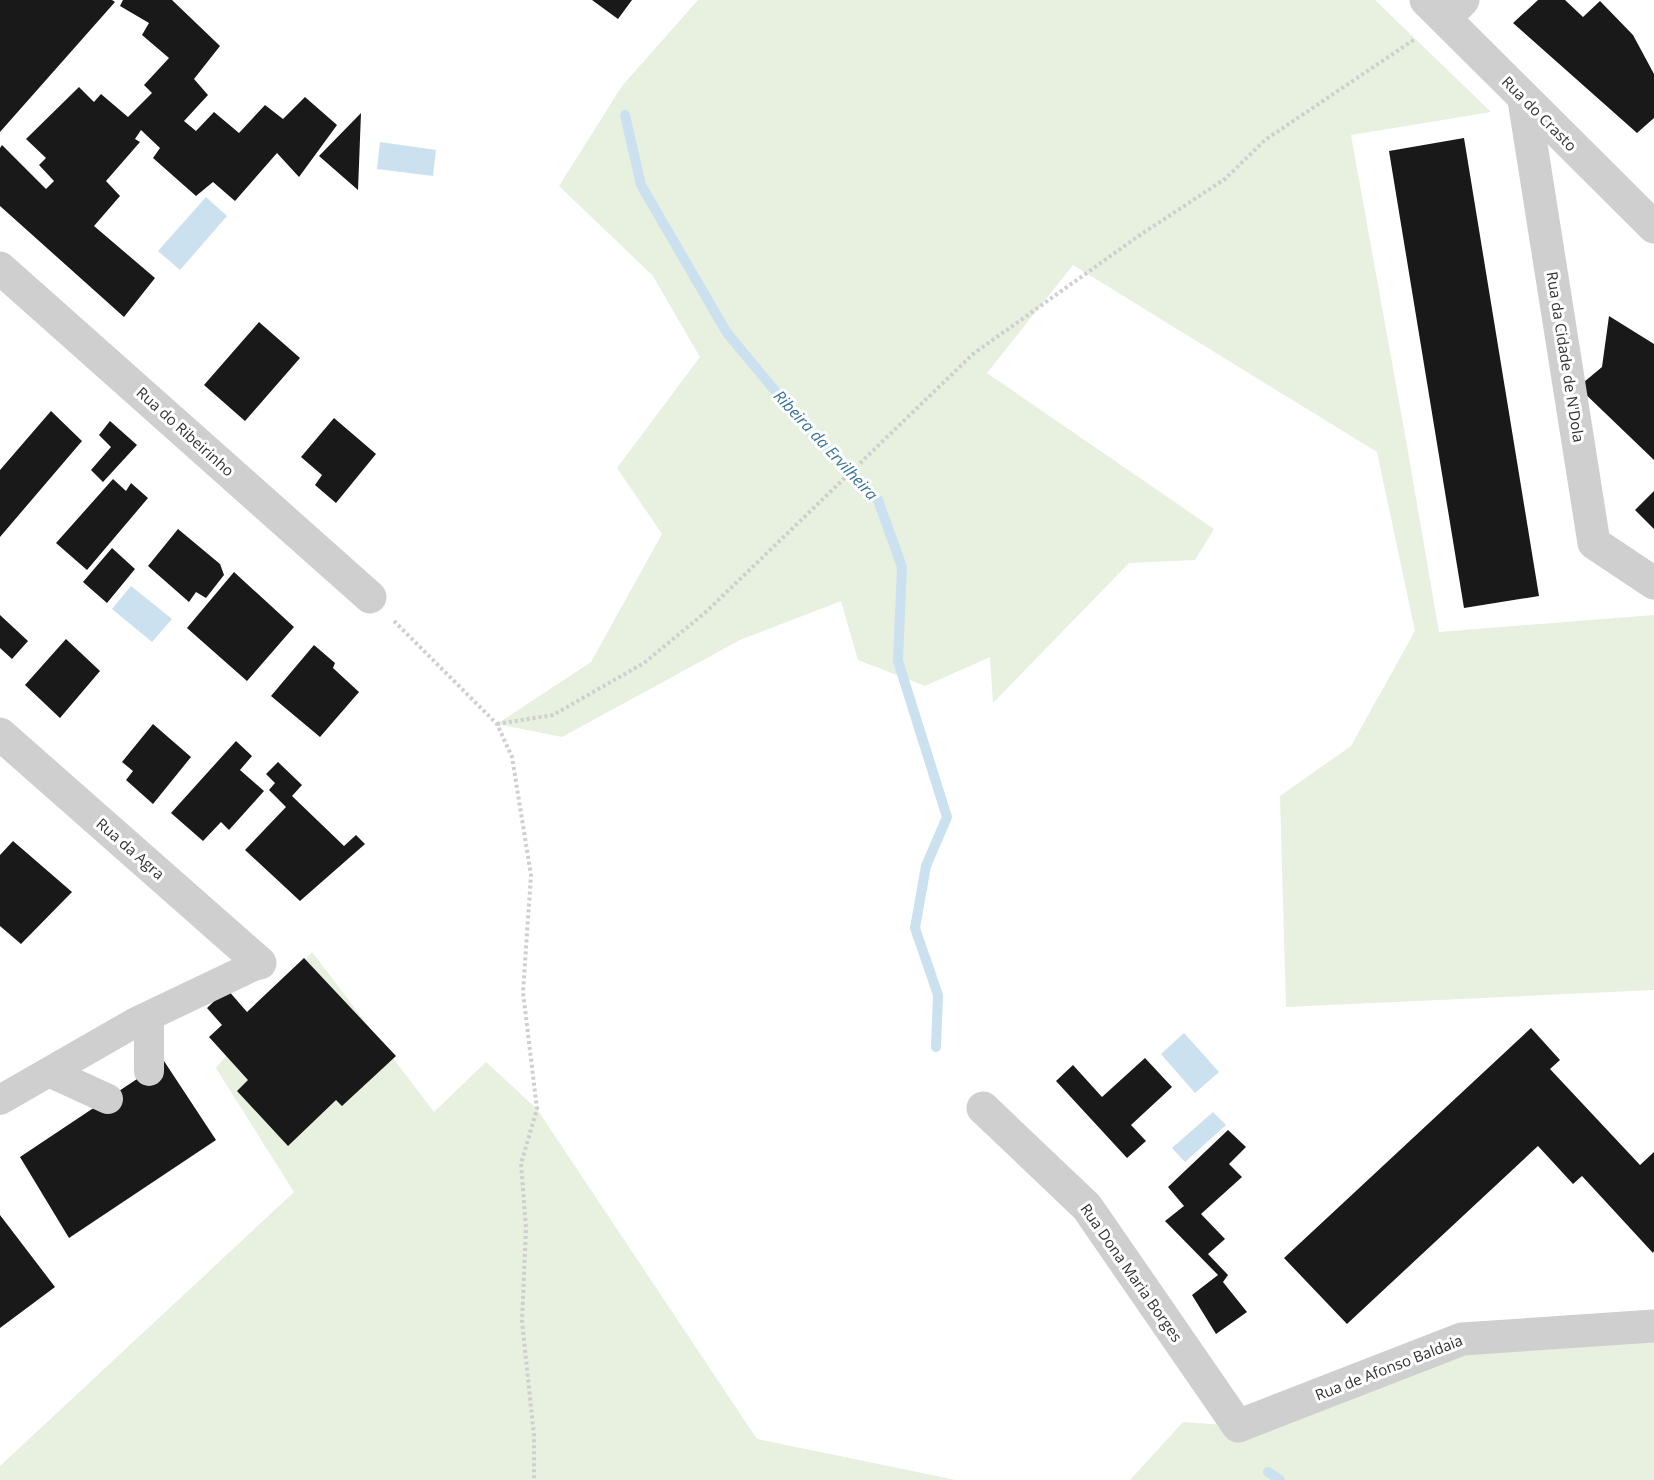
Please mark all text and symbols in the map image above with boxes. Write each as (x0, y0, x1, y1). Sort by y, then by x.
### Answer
street label: Rua do Crasto (1498, 71, 1582, 155)
street label: Rua da Cidade de N'Dola (1543, 270, 1589, 444)
street label: Rua do Ribeirinho (133, 382, 239, 480)
water label: Ribeira da Ervilheira (769, 385, 883, 505)
street label: Rua da Agra (92, 813, 169, 883)
street label: Rua Dona Maria Borges (1076, 1199, 1187, 1346)
street label: Rua de Afonso Baldaia (1312, 1330, 1465, 1404)

